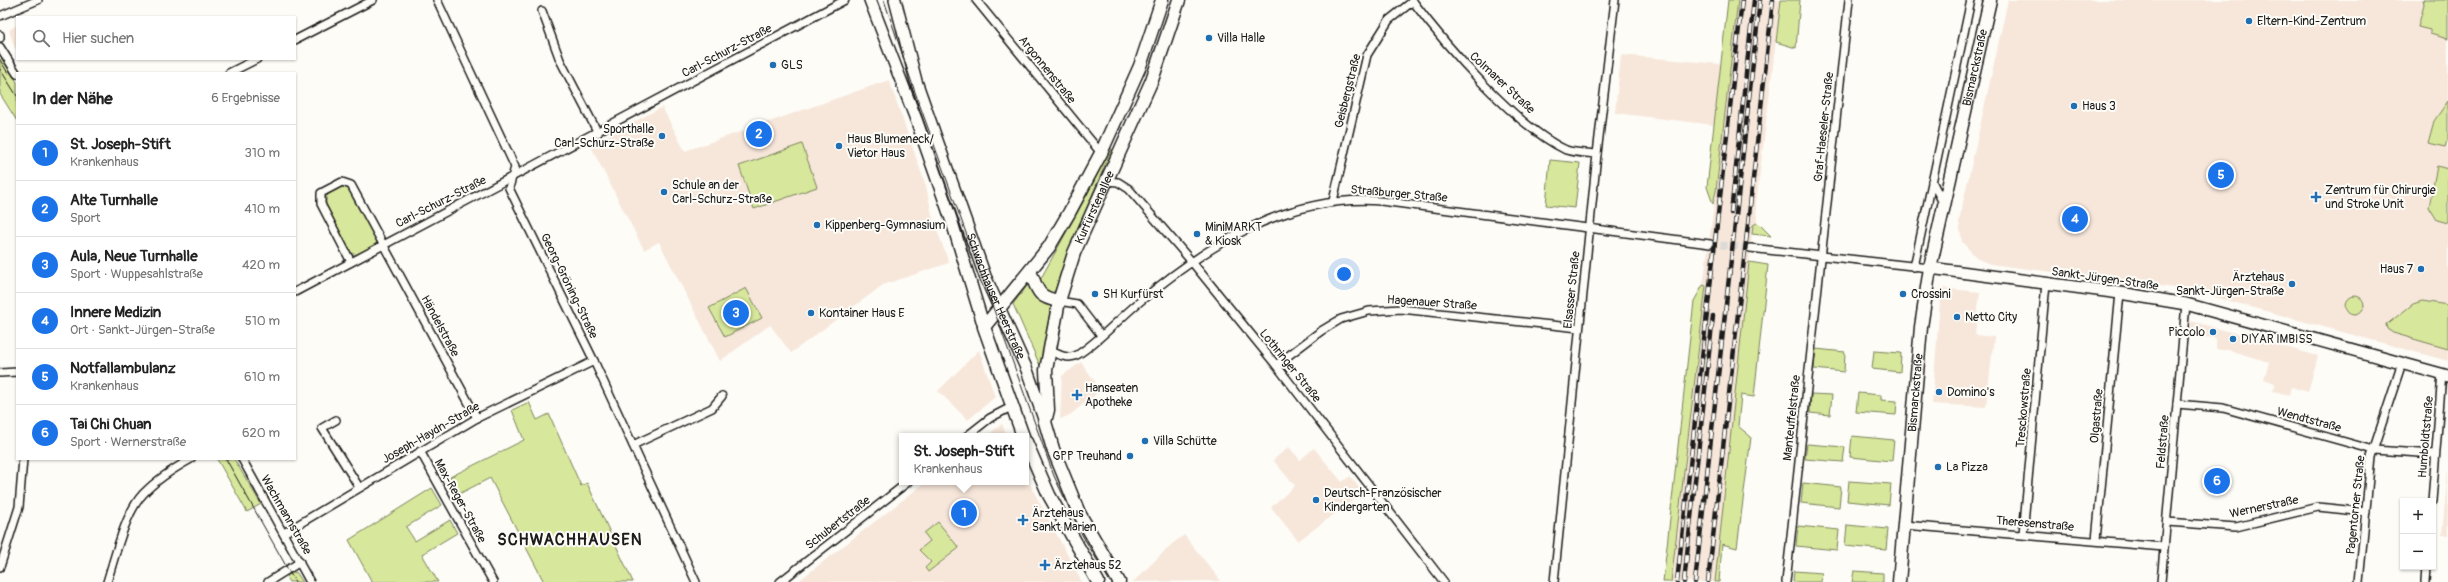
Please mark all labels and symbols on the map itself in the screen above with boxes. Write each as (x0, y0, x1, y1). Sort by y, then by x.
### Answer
place label: Eltern-Kind-Zentrum (2257, 14, 2366, 29)
marker: Eltern-Kind-Zentrum (2244, 16, 2254, 26)
street label: Carl-Schurz-Straße (679, 21, 775, 81)
street label: Bismarckstraße (1959, 28, 1991, 108)
place label: Villa Halle (1217, 31, 1265, 46)
street label: Argonnenstraße (1015, 33, 1079, 107)
marker: Villa Halle (1204, 33, 1214, 43)
street label: Colmarer Straße (1466, 49, 1538, 117)
street label: Geisbergstraße (1332, 52, 1364, 130)
place label: GLS (781, 58, 803, 73)
marker: GLS (768, 60, 778, 70)
street label: Graf-Haeseler-Straße (1811, 71, 1837, 183)
place label: Haus 3 (2082, 99, 2116, 114)
marker: Haus 3 (2069, 101, 2079, 111)
pin: 2 (746, 119, 772, 149)
place label: Sporthalle Carl-Schurz-Straße (554, 122, 654, 151)
marker: Sporthalle Carl-Schurz-Straße (657, 131, 667, 141)
place label: Haus Blumeneck/ Vietor Haus (847, 132, 934, 161)
marker: Haus Blumeneck/ Vietor Haus (834, 141, 844, 151)
pin: 5 (2208, 160, 2234, 190)
street label: Kurfürstenallee (1072, 168, 1118, 246)
street label: Carl-Schurz-Straße (393, 173, 489, 231)
place label: Schule an der Carl-Schurz-Straße (672, 178, 772, 207)
street label: Straßburger Straße (1350, 182, 1448, 206)
place label: Zentrum für Chirurgie und Stroke Unit (2325, 183, 2436, 212)
marker: Schule an der Carl-Schurz-Straße (659, 187, 669, 197)
marker: Zentrum für Chirurgie und Stroke Unit (2310, 191, 2322, 203)
pin: 4 (2062, 204, 2088, 234)
place label: Kippenberg-Gymnasium (825, 218, 946, 233)
marker: Kippenberg-Gymnasium (812, 220, 822, 230)
place label: MiniMARKT & Kiosk (1205, 220, 1262, 249)
marker: MiniMARKT & Kiosk (1192, 229, 1202, 239)
street label: Georg-Gröning-Straße (537, 231, 601, 341)
street label: Schwachhauser Heerstraße (963, 231, 1029, 361)
street label: Elsasser Straße (1560, 250, 1584, 329)
place label: Haus 7 (2380, 262, 2414, 277)
your location (1334, 264, 1354, 284)
street label: Sankt-Jürgen-Straße (2050, 264, 2160, 294)
marker: Haus 7 (2416, 264, 2426, 274)
place label: Ärztehaus Sankt-Jürgen-Straße (2176, 269, 2285, 299)
marker: Ärztehaus Sankt-Jürgen-Straße (2287, 279, 2297, 289)
place label: SH Kurfürst (1103, 287, 1163, 302)
place label: Crossini (1911, 287, 1951, 302)
marker: SH Kurfürst (1090, 289, 1100, 299)
marker: Crossini (1898, 289, 1908, 299)
street label: Hagenauer Straße (1387, 292, 1478, 314)
street label: Händelstraße (418, 293, 462, 359)
pin: 3 (723, 298, 749, 328)
place label: Kontainer Haus E (819, 306, 904, 321)
marker: Kontainer Haus E (806, 308, 816, 318)
place label: Netto City (1965, 310, 2017, 325)
marker: Netto City (1952, 312, 1962, 322)
place label: Piccolo (2168, 325, 2206, 340)
street label: Lothringer Straße (1256, 326, 1324, 406)
marker: Piccolo (2208, 327, 2218, 337)
place label: DIYAR IMBISS (2241, 332, 2312, 347)
marker: DIYAR IMBISS (2228, 334, 2238, 344)
street label: Bismarckstraße (1904, 353, 1926, 432)
street label: Tresckowstraße (2013, 368, 2035, 448)
street label: Manteuffelstraße (1780, 374, 1804, 462)
place label: Hanseaten Apotheke (1085, 381, 1138, 410)
place label: Domino's (1947, 385, 1995, 400)
marker: Domino's (1934, 387, 1944, 397)
street label: Olgastraße (2087, 388, 2107, 444)
marker: Hanseaten Apotheke (1072, 390, 1082, 400)
street label: Humboldtstraße (2415, 395, 2437, 479)
street label: Joseph-Haydn-Straße (380, 399, 482, 467)
street label: Wendtstraße (2275, 404, 2343, 436)
street label: Feldstraße (2153, 414, 2173, 470)
place label: Villa Schütte (1153, 434, 1217, 449)
marker: Villa Schütte (1140, 436, 1150, 446)
place label: GPP Treuhand (1052, 449, 1122, 464)
marker: GPP Treuhand (1125, 451, 1135, 461)
street label: Pagentorner Straße (2343, 455, 2369, 555)
street label: Max-Reger-Straße (431, 456, 489, 546)
place label: La Pizza (1946, 460, 1988, 475)
marker: La Pizza (1933, 462, 1943, 472)
pin: 6 (2204, 466, 2230, 496)
street label: Wachmannstraße (257, 473, 315, 557)
place label: Deutsch-Französischer Kindergarten (1324, 486, 1442, 515)
street label: Wernerstraße (2228, 492, 2300, 522)
street label: Schubertstraße (803, 493, 873, 553)
marker: Deutsch-Französischer Kindergarten (1311, 495, 1321, 505)
pin: 1 (951, 498, 977, 528)
place label: Ärztehaus Sankt Marien (1032, 505, 1097, 535)
street label: Theresenstraße (1995, 513, 2075, 535)
marker: Ärztehaus Sankt Marien (1017, 514, 1029, 526)
district label: SCHWACHHAUSEN (497, 530, 643, 550)
place label: Ärztehaus 52 (1054, 557, 1122, 573)
marker: Ärztehaus 52 (1039, 559, 1051, 571)

